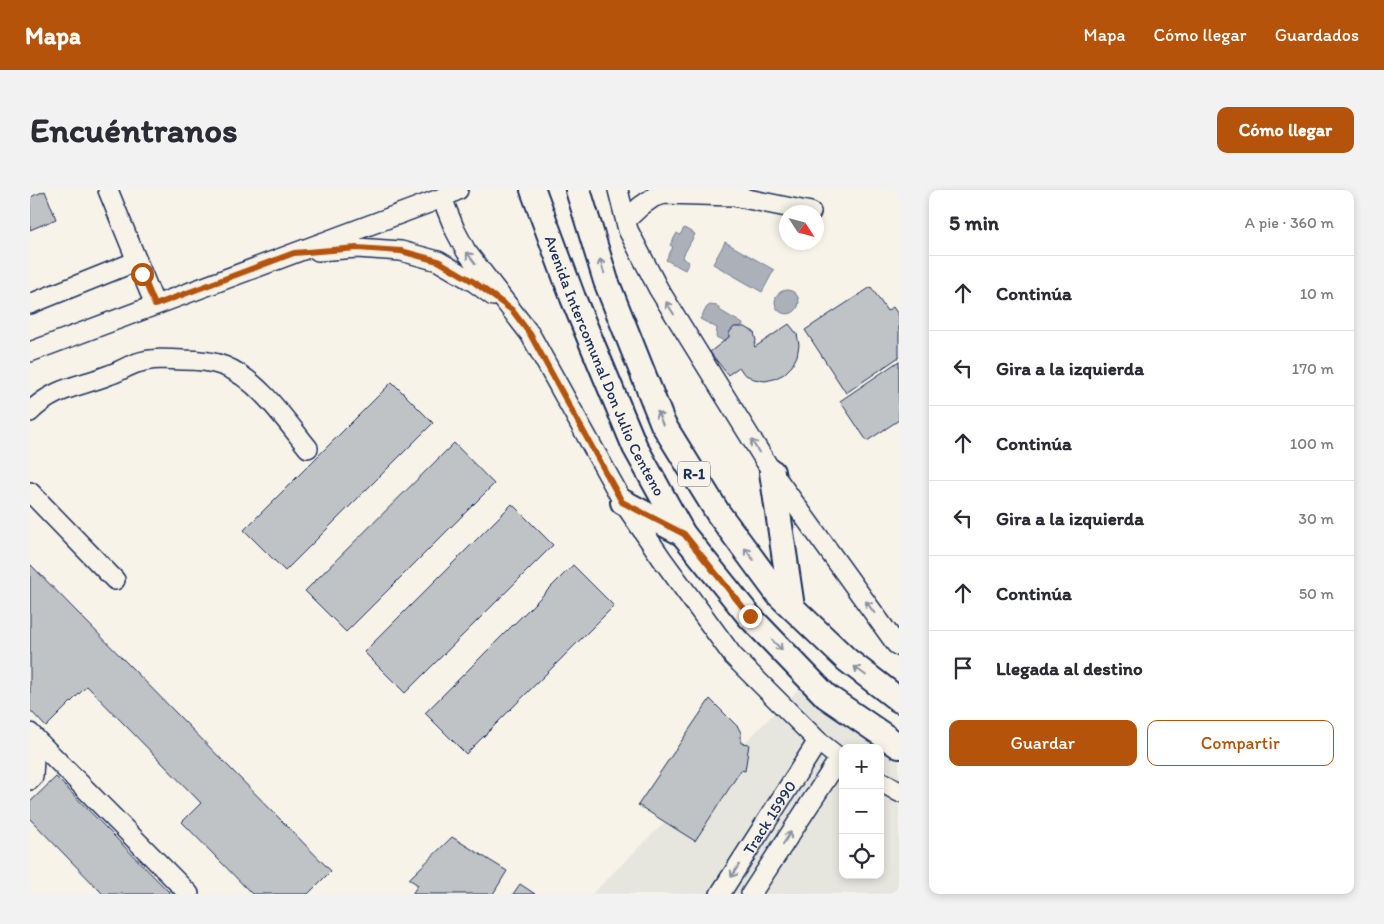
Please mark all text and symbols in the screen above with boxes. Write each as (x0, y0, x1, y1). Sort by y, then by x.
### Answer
text: Mapa (25, 21, 81, 50)
text: Mapa (1084, 24, 1125, 46)
text: Cómo llegar (1153, 24, 1247, 46)
text: Guardados (1275, 24, 1359, 46)
button: Cómo llegar (1217, 107, 1354, 153)
text: Encuéntranos (30, 109, 238, 151)
north arrow (779, 205, 824, 250)
text: 5 min (949, 210, 999, 235)
text: A pie · 360 m (1245, 213, 1334, 232)
street label: Avenida Intercomunal Don Julio Centeno (541, 233, 669, 499)
one-way arrow (466, 252, 477, 265)
one-way arrow (596, 258, 606, 274)
route start (131, 263, 154, 286)
icon: ahead (949, 279, 977, 307)
text: Continúa (996, 282, 1072, 305)
text: 10 m (1300, 284, 1334, 303)
one-way arrow (665, 301, 675, 315)
icon: left (949, 354, 977, 382)
text: Gira a la izquierda (996, 357, 1144, 380)
text: 170 m (1292, 359, 1334, 378)
one-way arrow (655, 410, 664, 425)
icon: ahead (949, 429, 977, 457)
text: Continúa (996, 432, 1072, 455)
text: 100 m (1290, 434, 1334, 453)
one-way arrow (750, 439, 760, 453)
road number: R-1 (678, 462, 710, 486)
icon: left (949, 504, 977, 532)
text: Gira a la izquierda (996, 507, 1144, 530)
text: 30 m (1298, 509, 1334, 528)
one-way arrow (743, 548, 754, 561)
icon: ahead (949, 579, 977, 607)
text: Continúa (996, 582, 1072, 605)
text: 50 m (1299, 584, 1334, 603)
one-way arrow (865, 600, 875, 614)
route end (739, 605, 762, 628)
one-way arrow (771, 639, 783, 651)
icon: arrive (949, 654, 977, 682)
text: Llegada al destino (996, 657, 1143, 680)
one-way arrow (854, 665, 867, 676)
button: Guardar (949, 720, 1137, 766)
button: Compartir (1147, 720, 1334, 766)
map controls (839, 744, 884, 879)
button: + (839, 744, 884, 789)
street label: Track 15990 (739, 777, 800, 858)
button: − (839, 789, 884, 834)
one-way arrow (783, 832, 793, 846)
button: locate (839, 834, 884, 879)
one-way arrow (730, 863, 740, 877)

